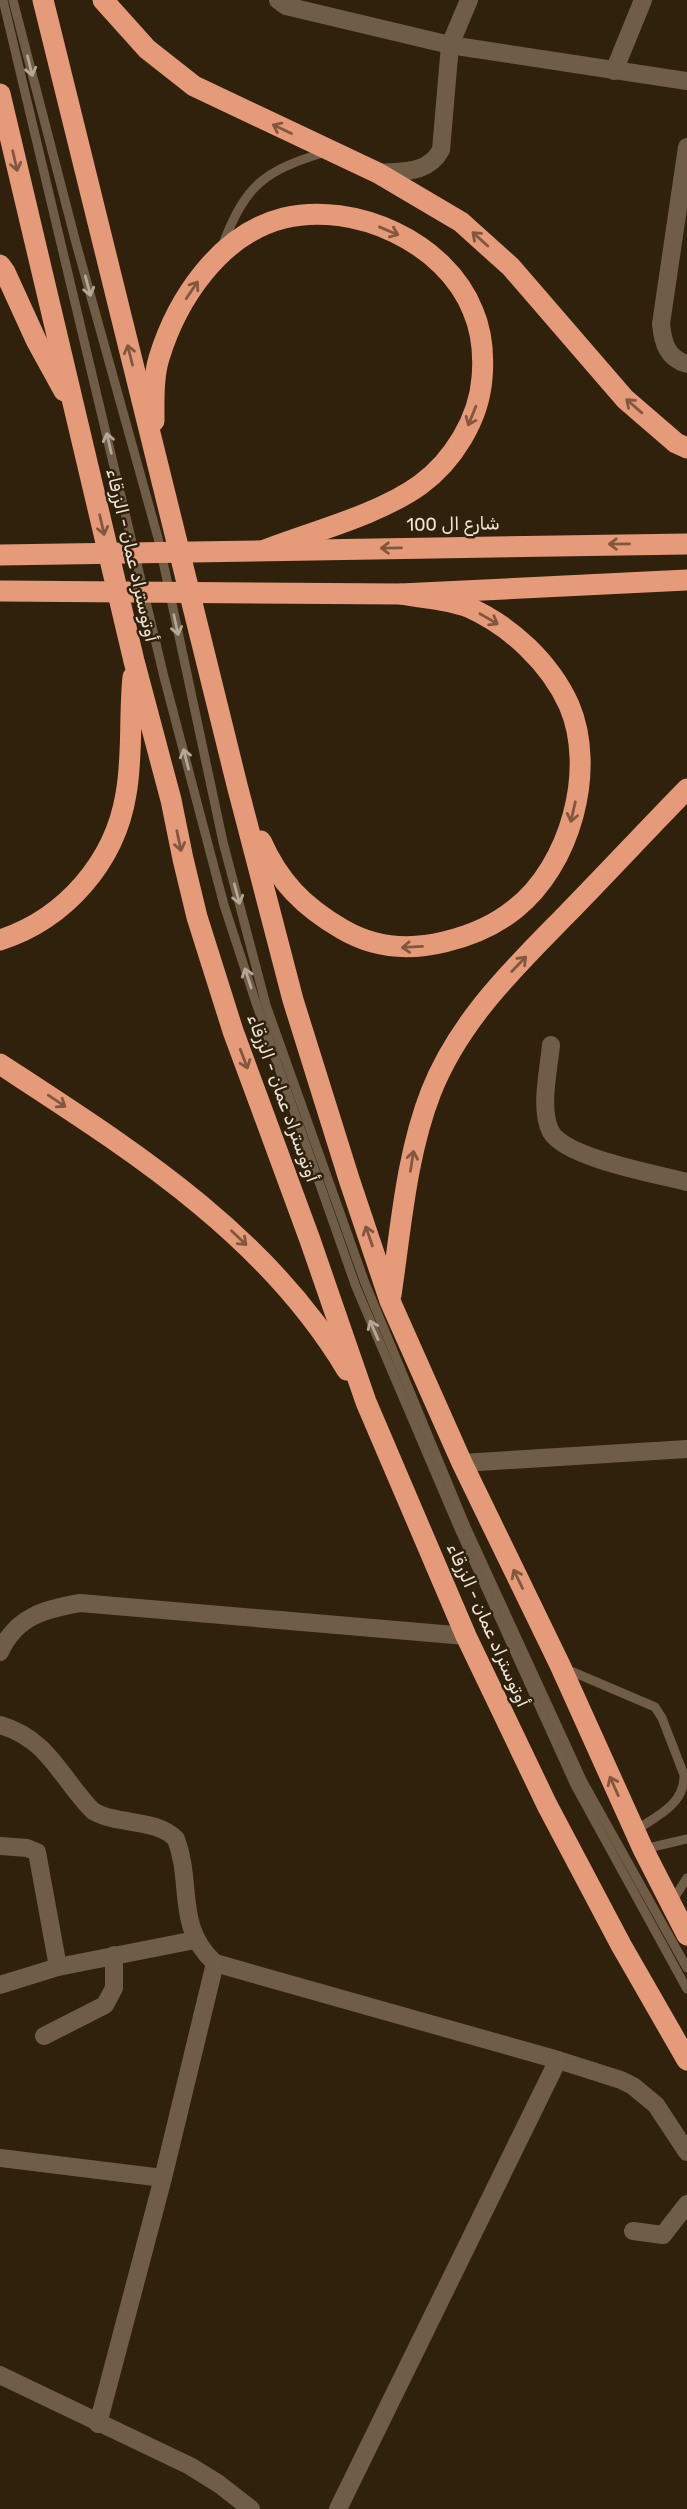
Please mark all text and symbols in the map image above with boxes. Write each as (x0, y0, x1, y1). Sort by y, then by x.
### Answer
one-way arrow (24, 54, 37, 77)
one-way arrow (272, 122, 293, 136)
one-way arrow (10, 149, 23, 171)
one-way arrow (378, 225, 399, 238)
one-way arrow (471, 231, 489, 247)
one-way arrow (82, 274, 95, 297)
one-way arrow (185, 281, 199, 300)
one-way arrow (123, 344, 136, 367)
one-way arrow (625, 398, 643, 414)
one-way arrow (464, 405, 477, 427)
one-way arrow (102, 432, 115, 455)
street label: أوتوستراد عمان - الزرقاء (101, 466, 163, 644)
street label: شارع ال 100 (406, 512, 500, 537)
one-way arrow (96, 513, 109, 536)
one-way arrow (608, 538, 631, 551)
one-way arrow (380, 541, 403, 555)
one-way arrow (479, 612, 499, 626)
one-way arrow (170, 613, 184, 636)
one-way arrow (178, 748, 191, 770)
one-way arrow (566, 800, 579, 822)
one-way arrow (173, 829, 187, 852)
one-way arrow (231, 883, 244, 905)
one-way arrow (401, 941, 423, 954)
one-way arrow (510, 956, 527, 973)
one-way arrow (241, 967, 253, 989)
street label: أوتوستراد عمان - الزرقاء (242, 1011, 324, 1185)
one-way arrow (239, 1047, 251, 1069)
one-way arrow (47, 1094, 66, 1109)
one-way arrow (406, 1150, 419, 1172)
one-way arrow (362, 1226, 374, 1248)
one-way arrow (230, 1229, 247, 1246)
one-way arrow (367, 1320, 380, 1341)
street label: أوتوستراد عمان - الزرقاء (442, 1540, 534, 1710)
one-way arrow (511, 1569, 524, 1591)
one-way arrow (607, 1775, 620, 1797)

